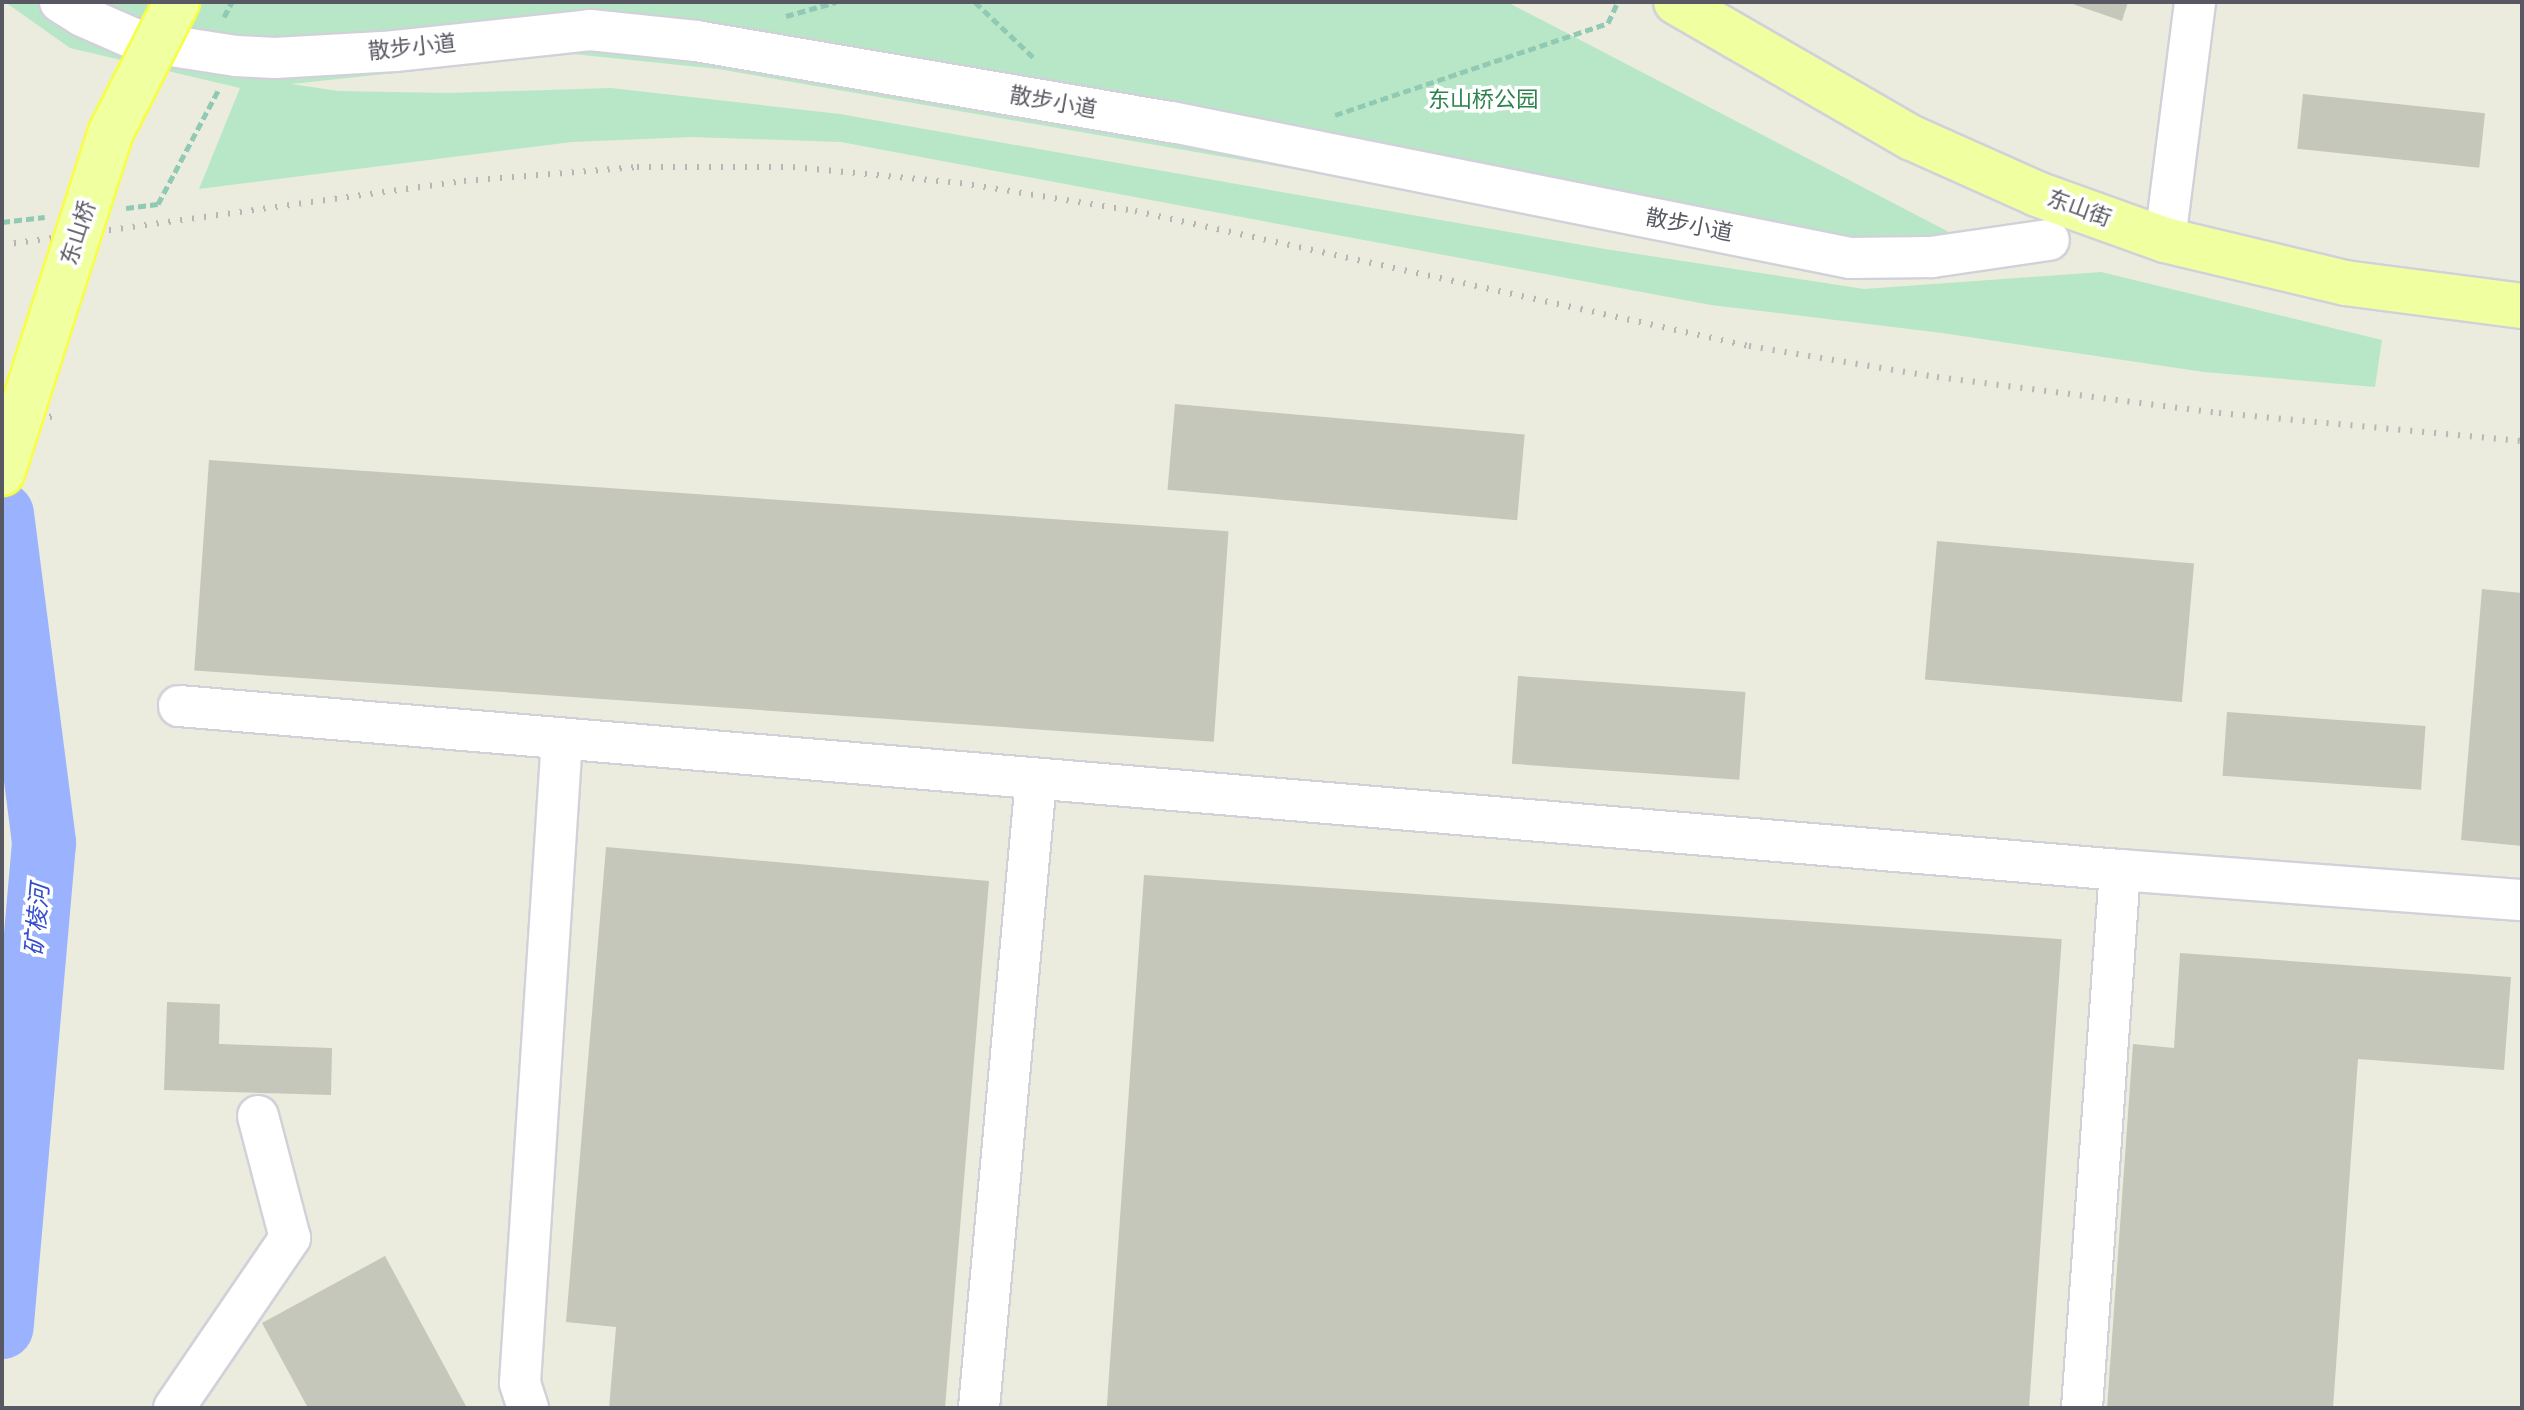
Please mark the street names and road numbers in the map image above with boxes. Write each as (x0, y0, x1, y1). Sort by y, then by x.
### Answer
street label: 散步小道 (367, 30, 457, 66)
street label: 散步小道 (1007, 82, 1099, 124)
street label: 东山街 (2043, 185, 2115, 233)
street label: 东山桥 (56, 198, 102, 268)
street label: 散步小道 (1643, 205, 1735, 247)

